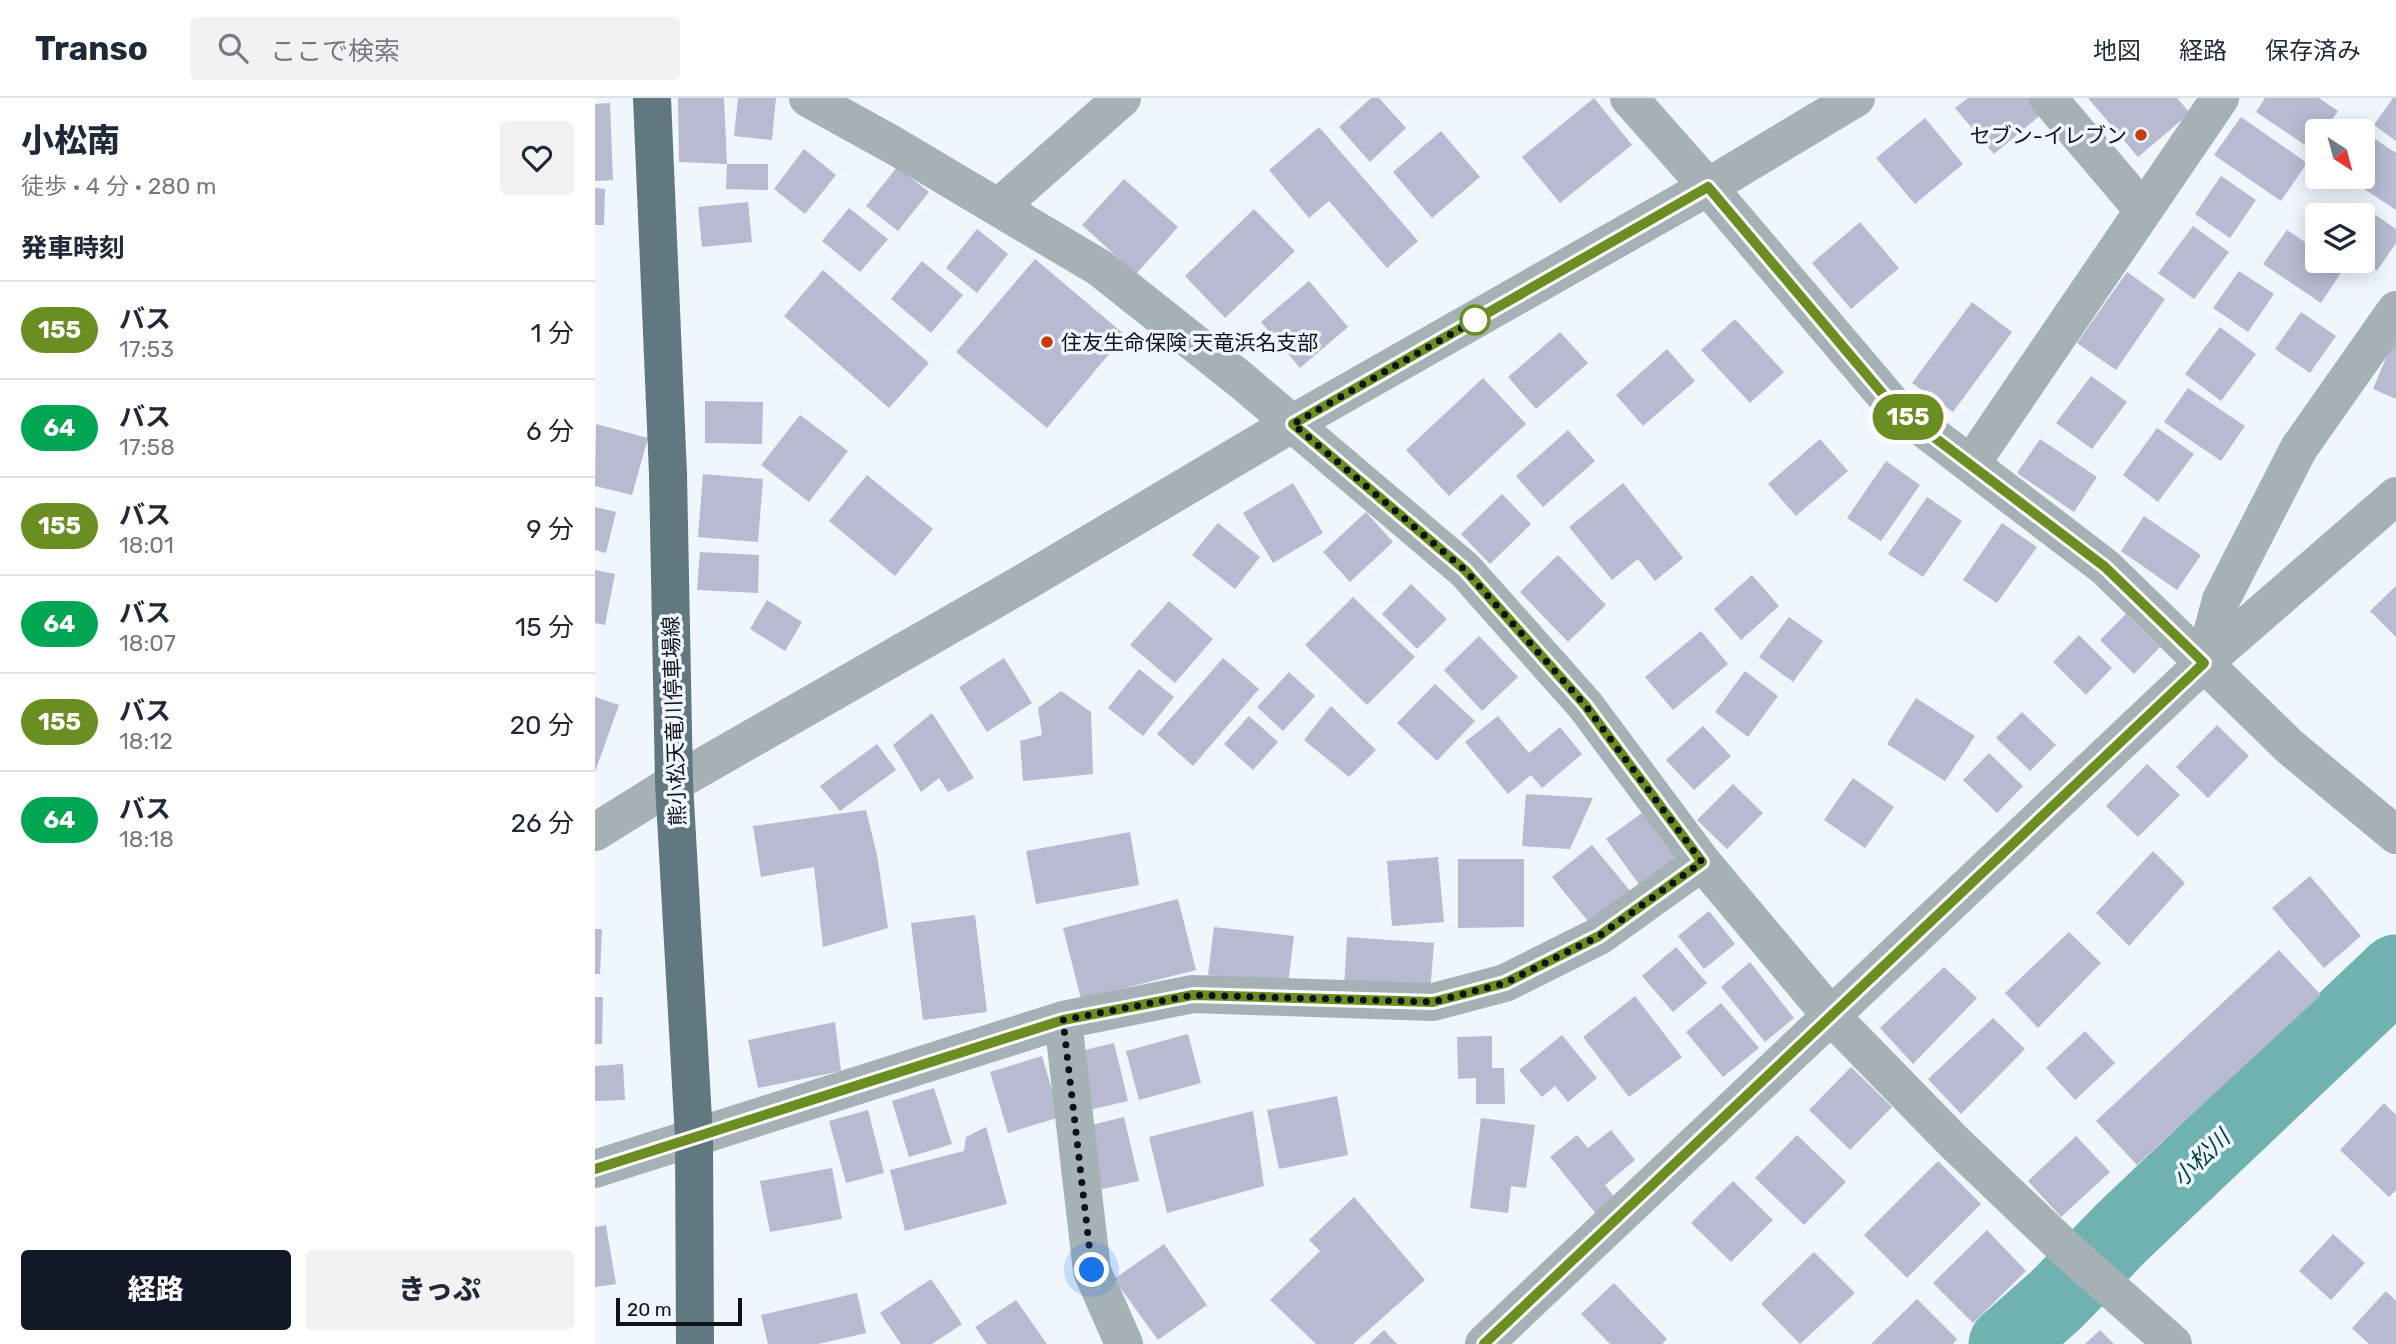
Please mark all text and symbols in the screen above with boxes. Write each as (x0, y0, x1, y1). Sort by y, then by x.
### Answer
search box (190, 17, 680, 80)
text: Transo (35, 29, 148, 68)
icon: search (214, 29, 252, 67)
text: ここで検索 (270, 36, 400, 67)
text: 地図 (2093, 37, 2141, 65)
text: 経路 (2179, 37, 2227, 65)
text: 保存済み (2265, 37, 2361, 65)
north arrow (2305, 119, 2375, 189)
map controls (2305, 119, 2375, 273)
text: 小松南 (21, 121, 120, 160)
button: heart (500, 121, 574, 195)
place label: セブン-イレブン (1970, 123, 2127, 148)
marker: セブン-イレブン (2133, 127, 2149, 143)
text: 徒歩 · 4 分 · 280 m (21, 172, 216, 200)
button: layers (2305, 203, 2375, 273)
text: 発車時刻 (21, 233, 125, 264)
text: バス (119, 304, 171, 335)
unlabelled marker (1460, 305, 1490, 335)
text: 155 (38, 316, 81, 344)
text: 1 分 (531, 318, 574, 349)
place label: 住友生命保険 天竜浜名支部 (1061, 330, 1318, 355)
marker: 住友生命保険 天竜浜名支部 (1039, 334, 1055, 350)
text: 17:53 (119, 335, 174, 363)
line badge: 155 (1868, 394, 1948, 440)
text: バス (119, 402, 171, 433)
text: 155 (1887, 403, 1929, 431)
text: 64 (43, 414, 76, 442)
text: 6 分 (526, 416, 574, 447)
text: 17:58 (119, 433, 175, 461)
text: バス (119, 500, 171, 531)
text: 155 (38, 512, 81, 540)
text: 9 分 (526, 514, 574, 545)
text: 18:01 (119, 531, 174, 559)
text: バス (119, 598, 171, 629)
text: 64 (43, 610, 76, 638)
text: 15 分 (515, 612, 574, 643)
street label: 熊小松天竜川停車場線 (658, 616, 690, 826)
text: 18:07 (119, 629, 176, 657)
text: バス (119, 696, 171, 727)
text: 155 (38, 708, 81, 736)
text: 20 分 (510, 710, 574, 741)
text: 18:12 (119, 727, 173, 755)
text: バス (119, 794, 171, 825)
text: 64 (43, 806, 76, 834)
text: 26 分 (511, 808, 574, 839)
text: 18:18 (119, 825, 174, 853)
water label: 小松川 (2166, 1122, 2238, 1192)
button: 経路 (21, 1250, 291, 1330)
button: きっぷ (305, 1250, 574, 1330)
your location (1074, 1252, 1109, 1287)
scale bar (616, 1295, 742, 1327)
text: 20 m (627, 1298, 672, 1321)

